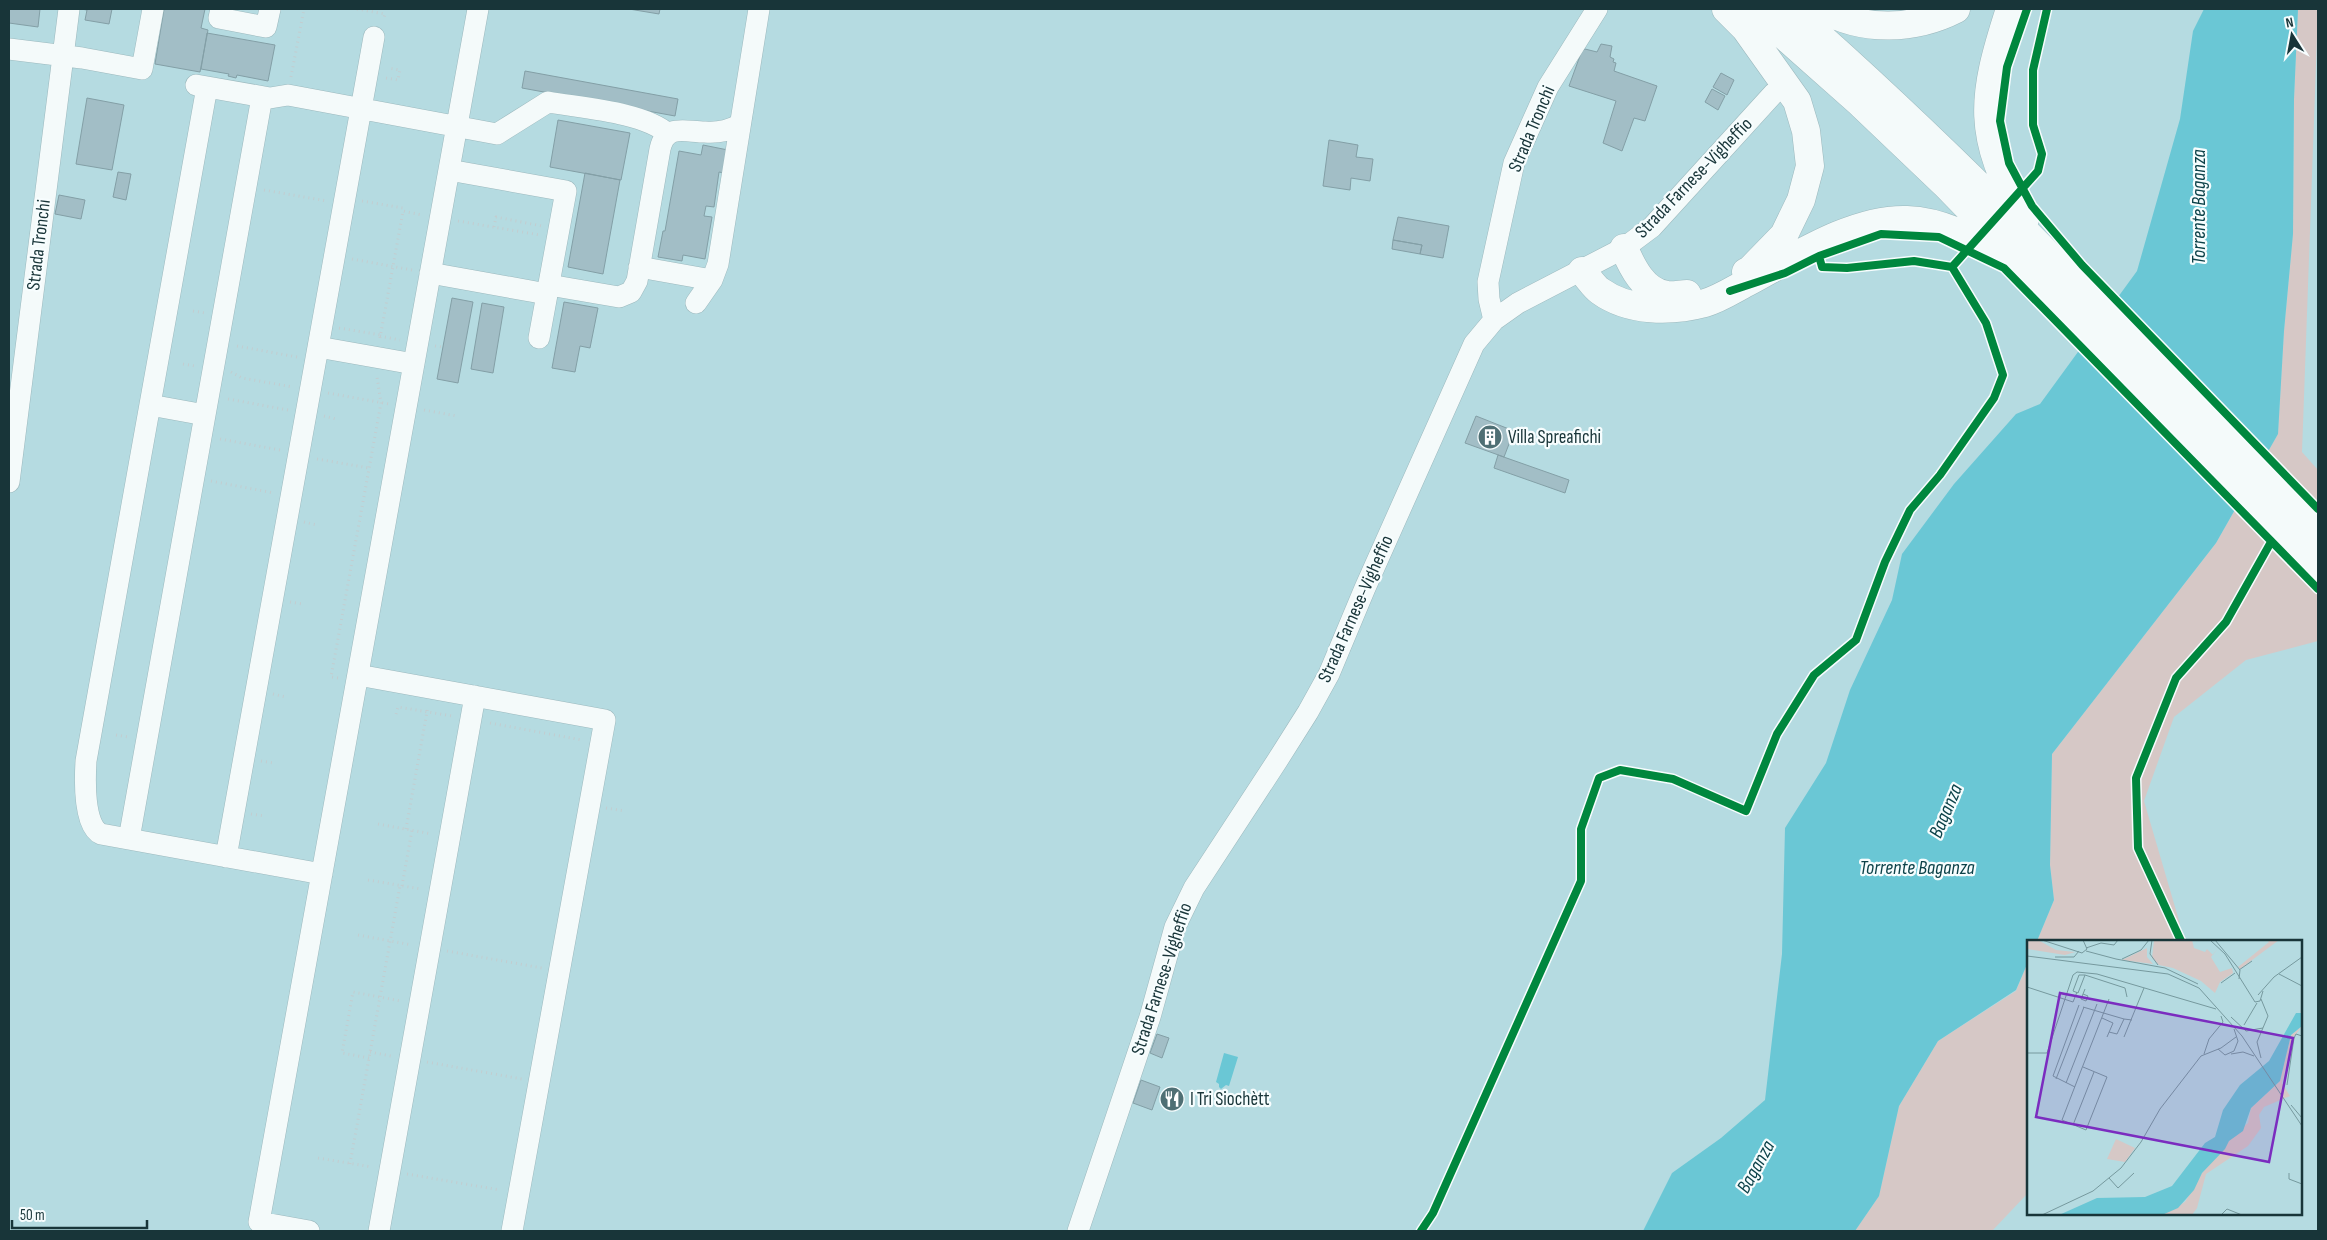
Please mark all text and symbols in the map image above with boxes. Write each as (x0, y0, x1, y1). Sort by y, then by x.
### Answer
north arrow (2267, 10, 2317, 60)
text: N (2284, 14, 2295, 32)
street label: Strada Tronchi (1504, 82, 1560, 176)
street label: Strada Farnese-Vigheffio (1631, 113, 1757, 243)
water label: Torrente Baganza (2187, 149, 2211, 265)
street label: Strada Tronchi (22, 198, 56, 292)
building icon: Villa Spreafichi (1477, 424, 1503, 450)
place label: Villa Spreafichi (1508, 426, 1601, 449)
street label: Strada Farnese-Vigheffio (1313, 532, 1399, 686)
water label: Baganza (1924, 780, 1968, 842)
water label: Torrente Baganza (1859, 856, 1975, 880)
street label: Strada Farnese-Vigheffio (1127, 900, 1197, 1058)
inset map (2027, 940, 2302, 1215)
restaurant icon: I Tri Siochètt (1159, 1086, 1185, 1112)
place label: I Tri Siochètt (1190, 1088, 1270, 1111)
water label: Baganza (1732, 1137, 1780, 1197)
scale bar (12, 1198, 148, 1230)
text: 50 m (20, 1206, 45, 1225)

